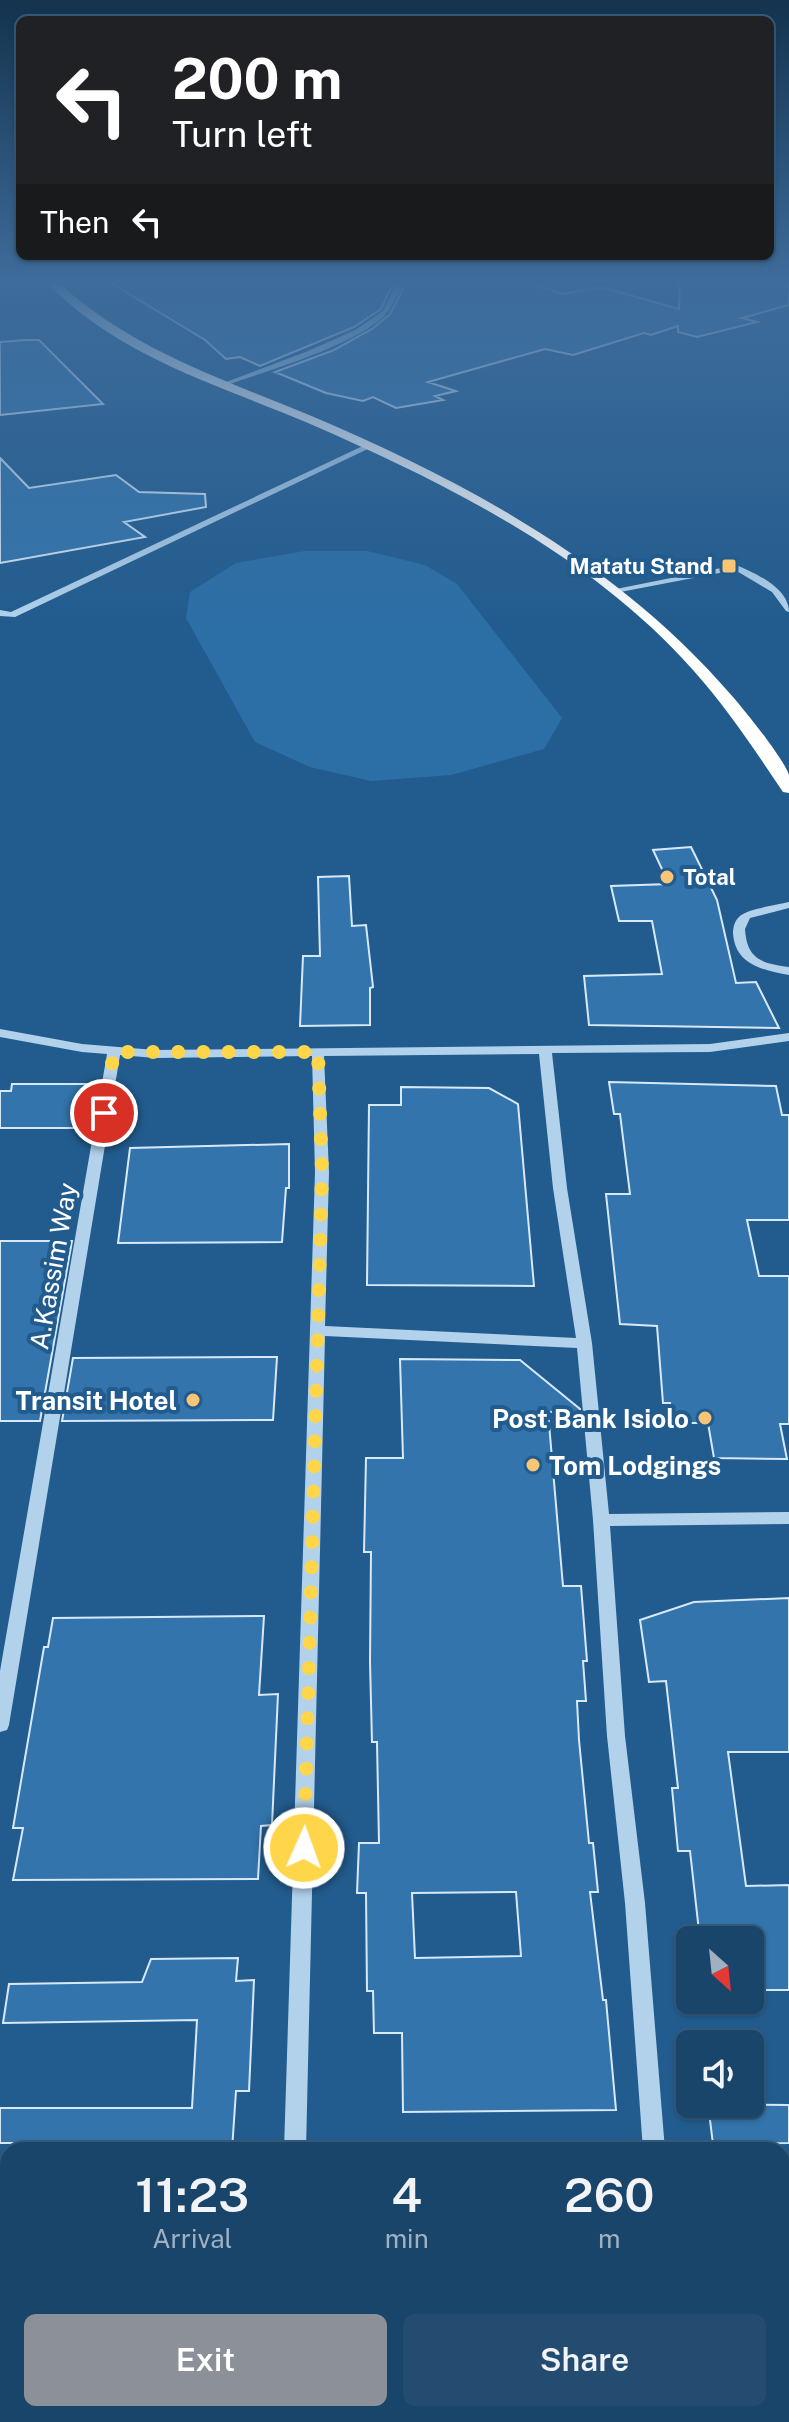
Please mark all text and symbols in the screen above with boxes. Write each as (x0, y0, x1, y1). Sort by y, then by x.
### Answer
text: 200 m (172, 46, 342, 112)
icon: left (40, 48, 144, 152)
text: Turn left (172, 113, 313, 155)
icon: left (125, 200, 169, 244)
text: Then (40, 204, 109, 240)
place label: Matatu Stand (570, 553, 713, 579)
marker: Matatu Stand (720, 557, 738, 575)
place label: Total (683, 864, 736, 890)
marker: Total (658, 868, 676, 886)
pin (70, 1079, 138, 1147)
icon: arrive (82, 1091, 126, 1135)
street label: A.Kassim Way (23, 1180, 83, 1352)
place label: Transit Hotel (15, 1385, 177, 1416)
marker: Transit Hotel (184, 1391, 202, 1409)
place label: Post Bank Isiolo (492, 1403, 689, 1434)
marker: Post Bank Isiolo (696, 1409, 714, 1427)
place label: Tom Lodgings (549, 1450, 721, 1481)
marker: Tom Lodgings (524, 1456, 542, 1474)
position arrow (262, 1806, 346, 1890)
north arrow (676, 1926, 764, 2014)
map controls (676, 1926, 764, 2118)
button: sound (676, 2030, 764, 2118)
text: 11:23 (135, 2166, 249, 2223)
text: 4 (391, 2166, 422, 2223)
text: 260 (564, 2166, 655, 2223)
text: Arrival (152, 2223, 232, 2254)
text: min (385, 2223, 429, 2254)
text: m (598, 2223, 621, 2254)
button: Exit (24, 2314, 387, 2406)
button: Share (403, 2314, 766, 2406)

